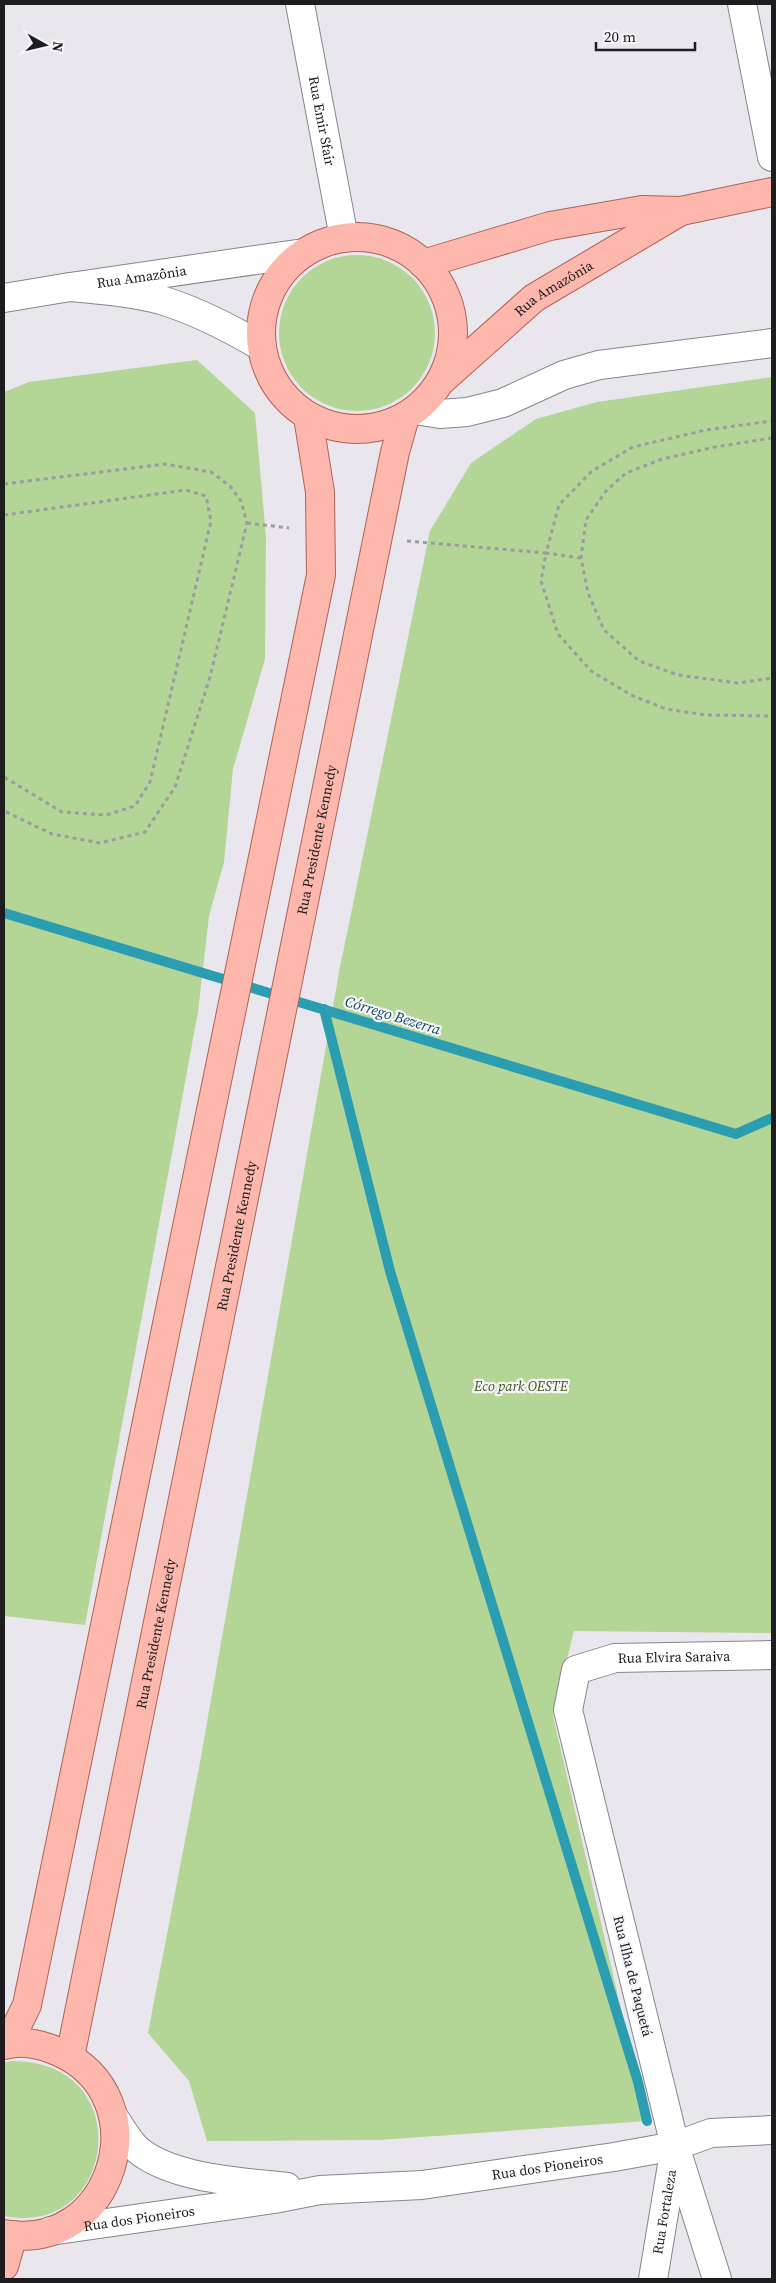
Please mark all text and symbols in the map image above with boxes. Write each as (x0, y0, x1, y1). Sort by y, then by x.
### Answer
north arrow (20, 20, 70, 70)
scale bar (596, 20, 695, 52)
text: 20 m (604, 26, 636, 47)
text: N (47, 40, 68, 53)
street label: Rua Emir Sfair (304, 74, 340, 168)
street label: Rua Amazônia (510, 255, 598, 321)
street label: Rua Amazônia (95, 260, 189, 293)
street label: Rua Presidente Kennedy (292, 762, 342, 916)
water label: Córrego Bezerra (343, 990, 444, 1040)
street label: Rua Presidente Kennedy (211, 1158, 261, 1312)
park label: Eco park OESTE (473, 1376, 569, 1396)
street label: Rua Presidente Kennedy (131, 1556, 181, 1710)
street label: Rua Elvira Saraiva (617, 1646, 731, 1668)
street label: Rua Ilha de Paquetá (608, 1913, 658, 2039)
street label: Rua dos Pioneiros (490, 2149, 604, 2185)
street label: Rua Fortaleza (647, 2167, 681, 2256)
street label: Rua dos Pioneiros (82, 2200, 196, 2236)

